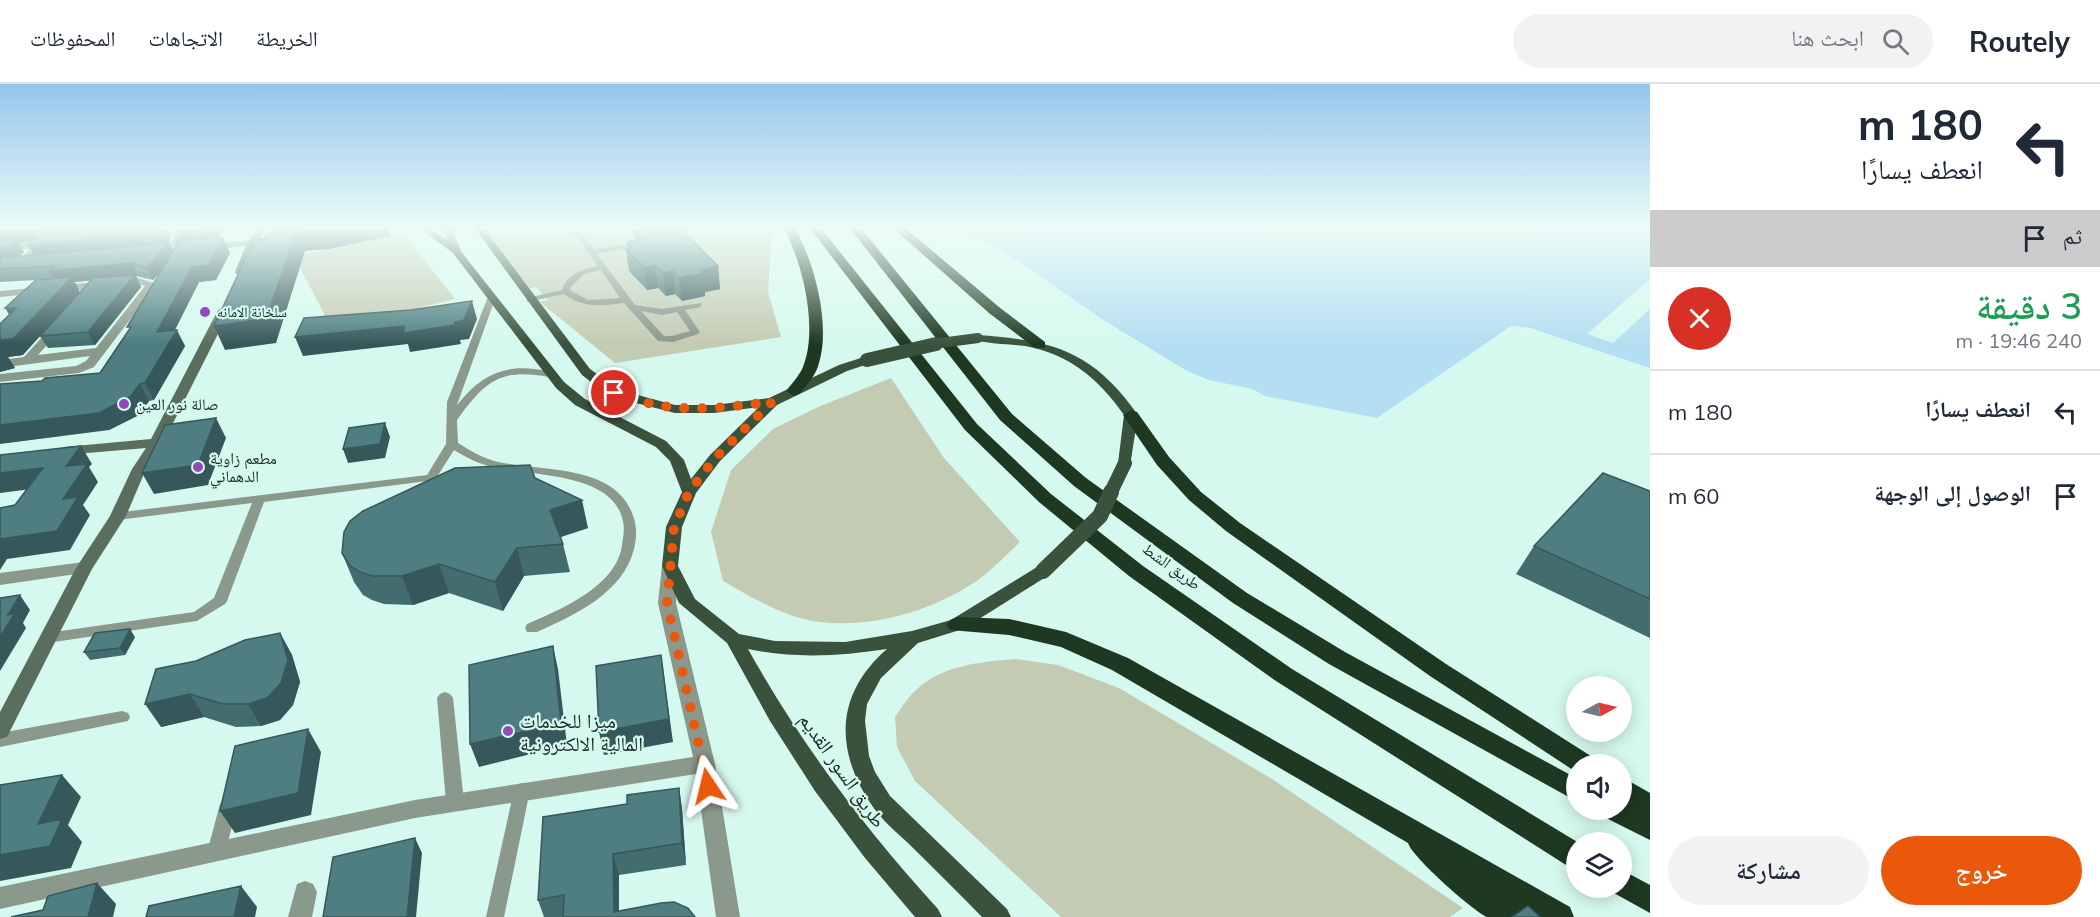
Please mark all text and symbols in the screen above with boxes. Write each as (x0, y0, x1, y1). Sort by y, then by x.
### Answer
search box (1513, 14, 1933, 68)
text: ابحث هنا (1791, 24, 1864, 52)
text: Routely (1969, 24, 2070, 59)
text: المحفوظات (30, 25, 115, 51)
text: الاتجاهات (148, 25, 223, 51)
text: الخريطة (256, 25, 318, 51)
icon: search (1879, 25, 1912, 58)
text: 180 m (1858, 98, 1983, 151)
icon: left (2004, 108, 2082, 186)
text: انعطف يسارًا (1861, 152, 1983, 186)
icon: arrive (2018, 222, 2051, 255)
text: ثم (2063, 222, 2082, 250)
text: 3 دقيقة (1976, 283, 2082, 328)
button: close (1668, 287, 1731, 350)
place label: سلخانة الامانه (217, 303, 287, 321)
marker: سلخانة الامانه (198, 305, 212, 319)
text: 240 m · 19:46 (1956, 328, 2082, 353)
pin (588, 367, 639, 418)
icon: arrive (597, 376, 630, 409)
place label: صالة نور العين (136, 394, 219, 415)
text: انعطف يسارًا (1925, 395, 2031, 423)
icon: left (2049, 396, 2082, 429)
marker: صالة نور العين (117, 397, 131, 411)
text: 180 m (1668, 398, 1733, 426)
place label: مطعم زاوية الدهماني (210, 448, 277, 489)
marker: مطعم زاوية الدهماني (191, 460, 205, 474)
text: الوصول إلى الوجهة (1874, 479, 2031, 507)
icon: arrive (2049, 480, 2082, 513)
text: 60 m (1668, 482, 1719, 510)
street label: طريق الشط (1138, 538, 1205, 595)
north arrow (1566, 676, 1632, 742)
map controls (1566, 676, 1632, 898)
place label: ميزا للخدمات المالية الالكترونية (520, 708, 643, 756)
street label: طريق السور القديم (793, 708, 892, 833)
marker: ميزا للخدمات المالية الالكترونية (501, 724, 515, 738)
position arrow (676, 754, 740, 818)
button: sound (1566, 754, 1632, 820)
button: layers (1566, 832, 1632, 898)
button: مشاركة (1668, 836, 1869, 905)
button: خروج (1881, 836, 2082, 905)

